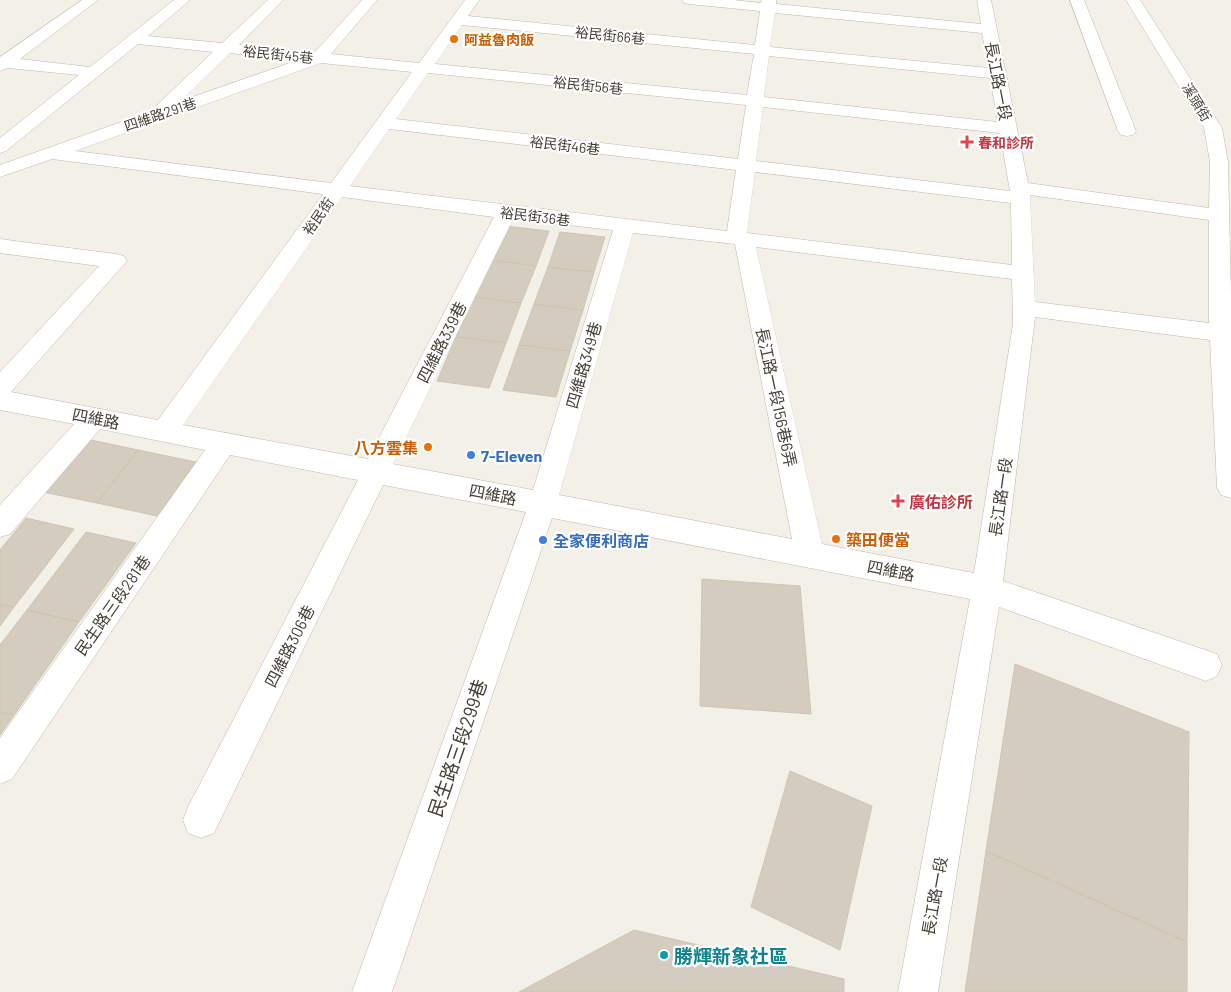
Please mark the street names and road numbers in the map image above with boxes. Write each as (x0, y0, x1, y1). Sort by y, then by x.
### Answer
street label: 裕民街66巷 (574, 23, 646, 47)
street label: 長江路一段 (982, 40, 1016, 122)
street label: 裕民街45巷 (242, 42, 314, 66)
street label: 裕民街56巷 (552, 73, 624, 97)
street label: 溪頭街 (1179, 80, 1215, 124)
street label: 四維路291巷 (122, 94, 198, 134)
street label: 裕民街46巷 (529, 132, 601, 158)
street label: 裕民街 (299, 194, 337, 238)
street label: 裕民街36巷 (499, 203, 571, 229)
street label: 四維路339巷 (412, 298, 470, 386)
street label: 四維路349巷 (562, 319, 604, 411)
street label: 長江路一段156巷6弄 (753, 325, 801, 469)
street label: 四維路 (71, 404, 121, 432)
street label: 長江路一段 (985, 456, 1015, 538)
street label: 四維路 (468, 480, 518, 508)
street label: 民生路三段281巷 (70, 551, 154, 659)
street label: 四維路 (866, 556, 916, 584)
street label: 四維路306巷 (260, 602, 318, 690)
street label: 民生路三段299巷 (423, 676, 491, 820)
street label: 長江路一段 (918, 855, 950, 937)

